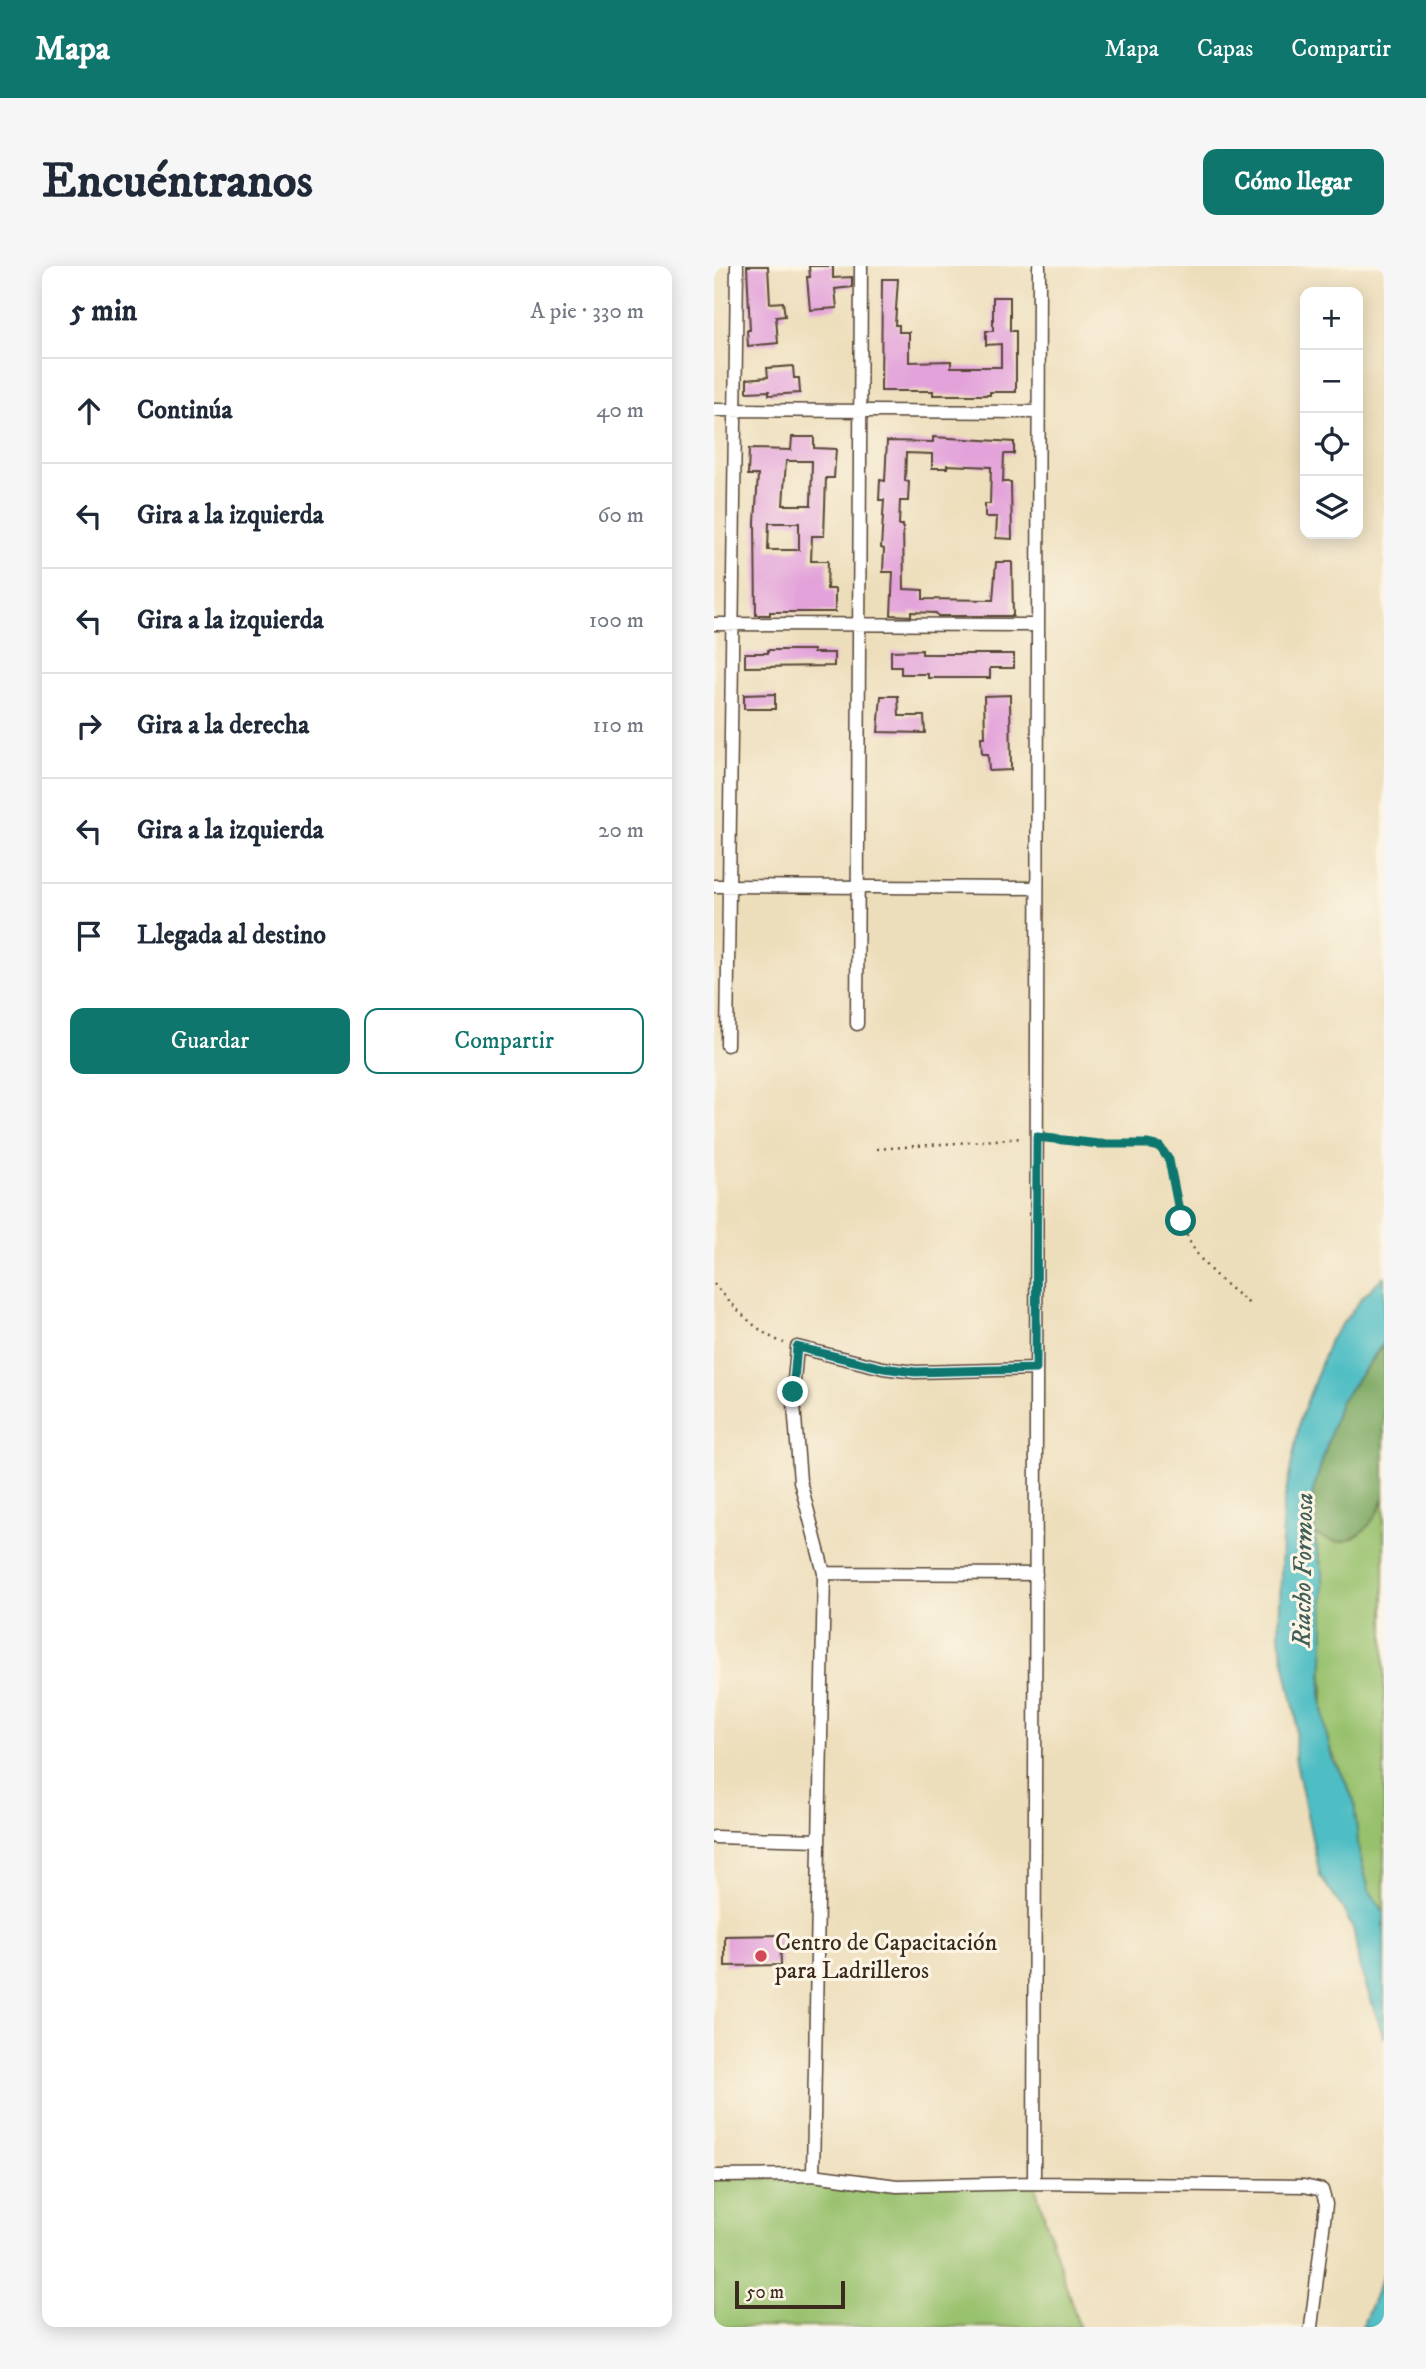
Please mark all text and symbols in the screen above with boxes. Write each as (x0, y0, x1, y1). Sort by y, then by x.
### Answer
text: Mapa (35, 29, 110, 70)
text: Mapa (1105, 34, 1159, 64)
text: Capas (1197, 34, 1253, 64)
text: Compartir (1291, 34, 1391, 64)
button: Cómo llegar (1203, 149, 1384, 215)
text: Encuéntranos (42, 151, 313, 213)
map controls (1300, 287, 1363, 539)
button: + (1300, 287, 1363, 350)
text: 5 min (70, 293, 137, 330)
text: A pie · 330 m (530, 297, 644, 326)
button: − (1300, 350, 1363, 413)
icon: ahead (70, 392, 108, 430)
text: Continúa (137, 394, 232, 427)
text: 40 m (596, 396, 644, 425)
button: locate (1300, 413, 1363, 476)
button: layers (1300, 476, 1363, 539)
icon: left (70, 497, 108, 535)
text: Gira a la izquierda (137, 499, 324, 532)
text: 60 m (597, 501, 644, 530)
icon: left (70, 602, 108, 640)
text: Gira a la izquierda (137, 604, 324, 637)
text: 100 m (589, 606, 644, 635)
icon: right (70, 707, 108, 745)
text: Gira a la derecha (137, 709, 309, 742)
text: 110 m (593, 711, 644, 740)
icon: left (70, 812, 108, 850)
text: Gira a la izquierda (137, 814, 324, 847)
text: 20 m (598, 816, 644, 845)
icon: arrive (70, 917, 108, 955)
text: Llegada al destino (137, 919, 326, 952)
button: Guardar (70, 1008, 350, 1074)
button: Compartir (364, 1008, 644, 1074)
route start (1165, 1205, 1196, 1236)
route end (777, 1376, 808, 1407)
water label: Riacho Formosa (1286, 1492, 1321, 1649)
place label: Centro de Capacitación para Ladrilleros (774, 1928, 998, 1986)
marker: Centro de Capacitación para Ladrilleros (753, 1948, 769, 1964)
scale bar (735, 2278, 845, 2310)
text: 50 m (746, 2281, 784, 2304)

